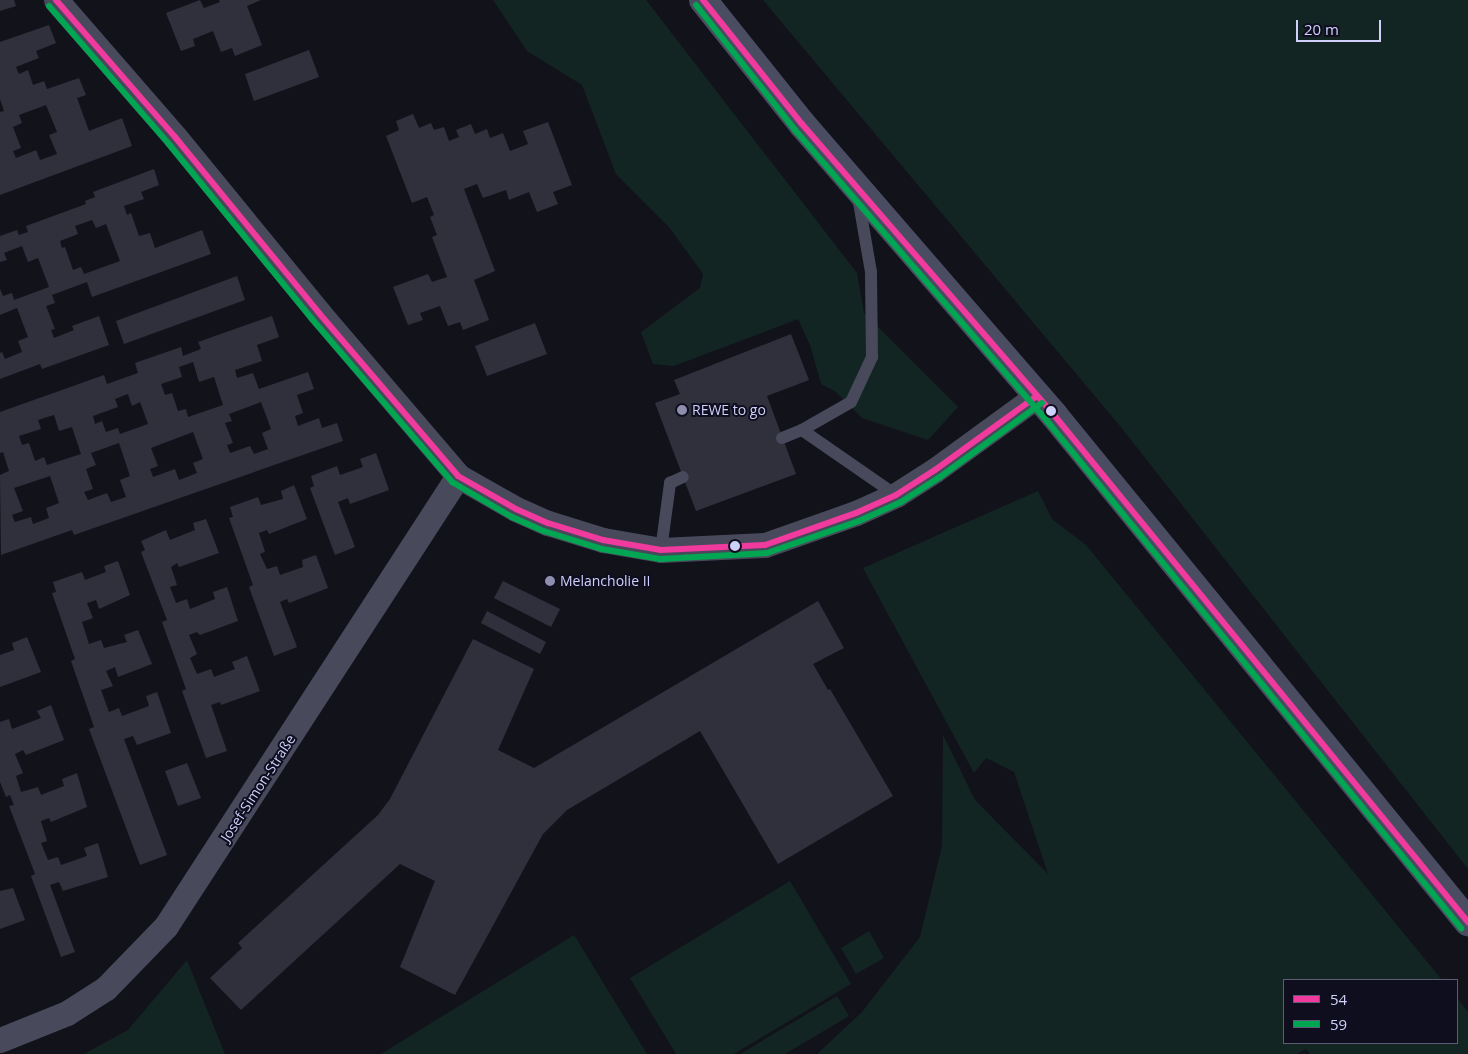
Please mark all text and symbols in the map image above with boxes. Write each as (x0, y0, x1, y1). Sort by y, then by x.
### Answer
scale bar (1298, 10, 1383, 42)
text: 20 m (1304, 19, 1339, 39)
place label: REWE to go (692, 402, 766, 418)
marker: REWE to go (676, 404, 688, 416)
unlabelled marker (1046, 406, 1056, 416)
unlabelled marker (730, 541, 740, 551)
place label: Melancholie II (560, 573, 650, 589)
marker: Melancholie II (544, 575, 556, 587)
street label: Josef-Simon-Straße (217, 731, 299, 845)
legend (1283, 979, 1458, 1044)
text: 54 (1330, 989, 1347, 1009)
text: 59 (1330, 1014, 1347, 1034)

